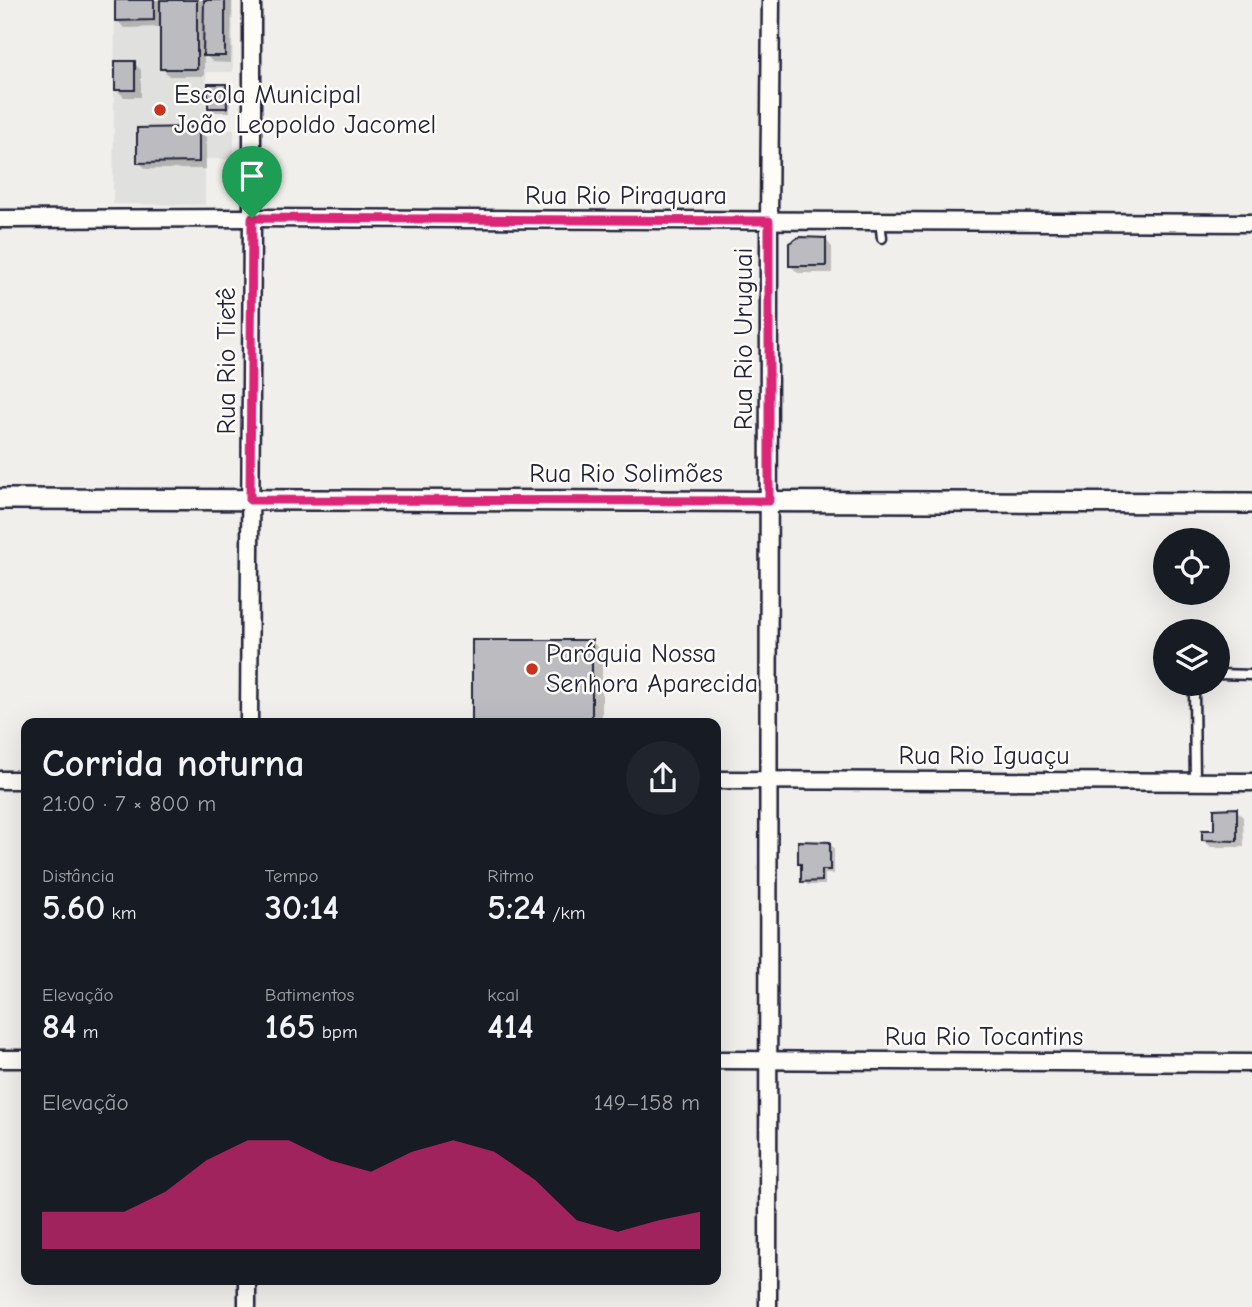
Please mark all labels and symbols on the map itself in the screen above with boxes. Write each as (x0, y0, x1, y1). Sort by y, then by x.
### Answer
place label: Escola Municipal João Leopoldo Jacomel (174, 80, 436, 140)
marker: Escola Municipal João Leopoldo Jacomel (152, 102, 168, 118)
pin (222, 146, 282, 218)
street label: Rua Rio Piraquara (525, 181, 727, 211)
street label: Rua Rio Uruguai (729, 248, 759, 430)
street label: Rua Rio Tietê (212, 288, 242, 434)
street label: Rua Rio Solimões (529, 459, 723, 489)
place label: Paróquia Nossa Senhora Aparecida (546, 639, 758, 699)
marker: Paróquia Nossa Senhora Aparecida (524, 661, 540, 677)
street label: Rua Rio Iguaçu (898, 741, 1070, 771)
street label: Rua Rio Tocantins (885, 1022, 1083, 1052)

